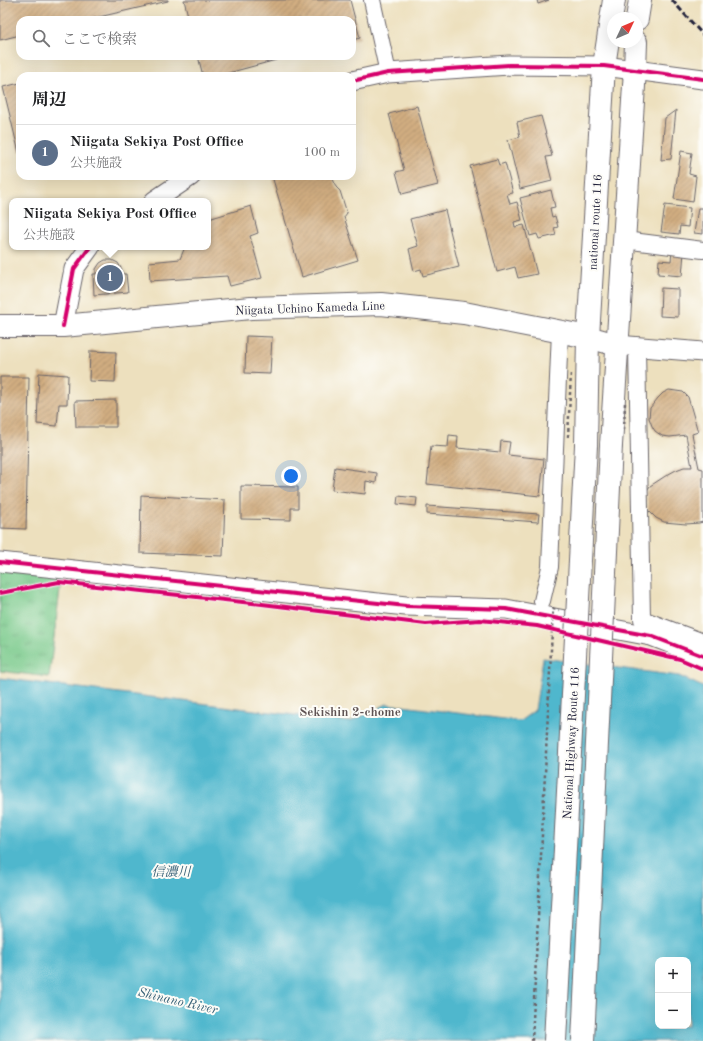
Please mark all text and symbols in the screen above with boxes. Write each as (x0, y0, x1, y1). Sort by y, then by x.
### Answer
north arrow (607, 12, 643, 48)
search box (16, 16, 356, 60)
icon: search (30, 27, 52, 49)
text: ここで検索 (62, 33, 137, 48)
text: 周辺 (32, 92, 66, 109)
text: Niigata Sekiya Post Office (70, 135, 244, 150)
text: 1 (41, 146, 49, 159)
text: 100 m (303, 146, 340, 159)
text: 公共施設 (70, 157, 122, 170)
street label: national route 116 (587, 174, 605, 270)
popup (9, 198, 211, 250)
text: Niigata Sekiya Post Office (23, 207, 197, 222)
text: 公共施設 (23, 229, 75, 242)
pin: 1 (97, 263, 123, 293)
street label: Niigata Uchino Kameda Line (235, 300, 386, 318)
your location (281, 466, 301, 486)
street label: National Highway Route 116 (562, 667, 582, 820)
district label: Sekishin 2-chome (299, 706, 401, 719)
water label: 信濃川 (151, 865, 192, 879)
map controls (655, 957, 691, 1029)
button: + (655, 957, 691, 993)
water label: Shinano River (137, 986, 219, 1017)
button: − (655, 993, 691, 1029)

